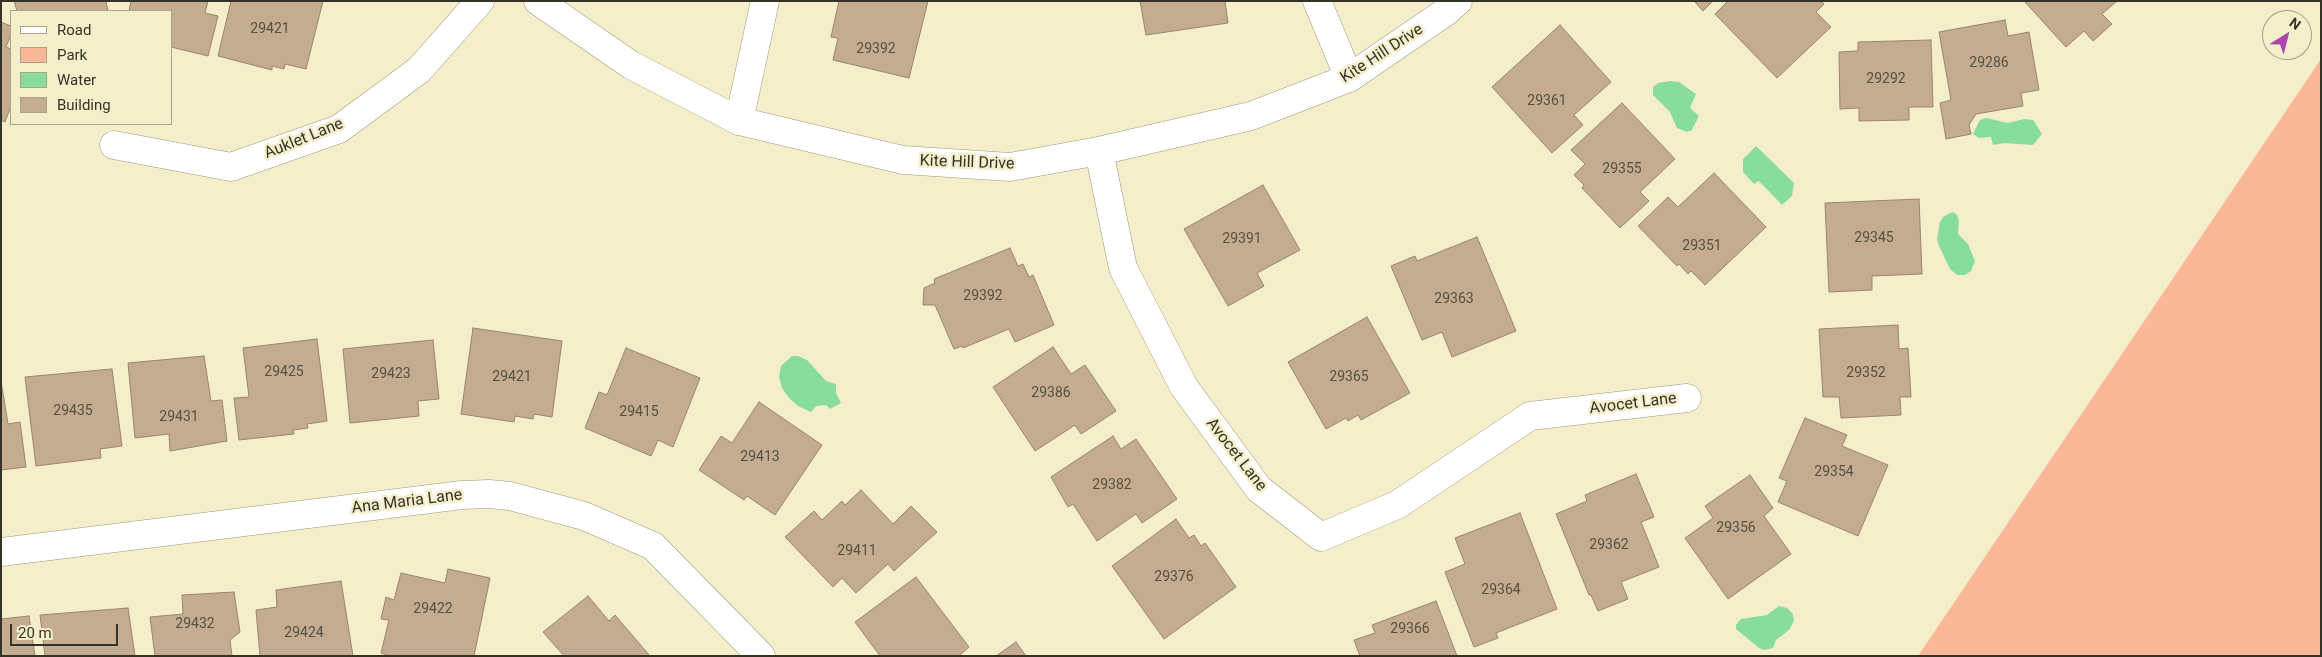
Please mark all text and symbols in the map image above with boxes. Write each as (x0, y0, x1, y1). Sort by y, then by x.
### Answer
legend (10, 10, 172, 125)
north arrow (2262, 10, 2312, 60)
text: N (2287, 14, 2304, 33)
street label: Kite Hill Drive (1337, 20, 1427, 88)
text: Road (57, 21, 91, 39)
house number: 29421 (250, 21, 290, 37)
house number: 29392 (856, 41, 896, 57)
text: Park (57, 46, 87, 64)
house number: 29286 (1969, 55, 2009, 71)
text: Water (57, 71, 96, 89)
house number: 29292 (1866, 71, 1906, 87)
house number: 29361 (1527, 93, 1567, 109)
text: Building (57, 96, 111, 114)
street label: Auklet Lane (262, 114, 346, 164)
street label: Kite Hill Drive (919, 152, 1015, 174)
house number: 29355 (1602, 161, 1642, 177)
house number: 29345 (1854, 230, 1894, 246)
house number: 29391 (1222, 231, 1262, 247)
house number: 29351 (1682, 238, 1722, 254)
house number: 29392 (963, 288, 1003, 304)
house number: 29363 (1434, 291, 1474, 307)
house number: 29425 (264, 364, 304, 380)
house number: 29352 (1846, 365, 1886, 381)
house number: 29423 (371, 366, 411, 382)
house number: 29421 (492, 369, 532, 385)
house number: 29365 (1329, 369, 1369, 385)
house number: 29386 (1031, 385, 1071, 401)
street label: Avocet Lane (1588, 389, 1678, 419)
house number: 29435 (53, 403, 93, 419)
house number: 29415 (619, 404, 659, 420)
house number: 29431 (159, 409, 199, 425)
street label: Avocet Lane (1201, 415, 1271, 495)
house number: 29413 (740, 449, 780, 465)
house number: 29354 (1814, 464, 1854, 480)
house number: 29382 (1092, 477, 1132, 493)
street label: Ana Maria Lane (351, 486, 463, 518)
house number: 29356 (1716, 520, 1756, 536)
house number: 29362 (1589, 537, 1629, 553)
house number: 29411 (837, 543, 877, 559)
house number: 29376 (1154, 569, 1194, 585)
house number: 29364 (1481, 582, 1521, 598)
house number: 29422 (413, 601, 453, 617)
scale bar (12, 614, 120, 646)
house number: 29432 (175, 616, 215, 632)
house number: 29366 (1390, 621, 1430, 637)
text: 20 m (18, 624, 52, 642)
house number: 29424 (284, 625, 324, 641)

